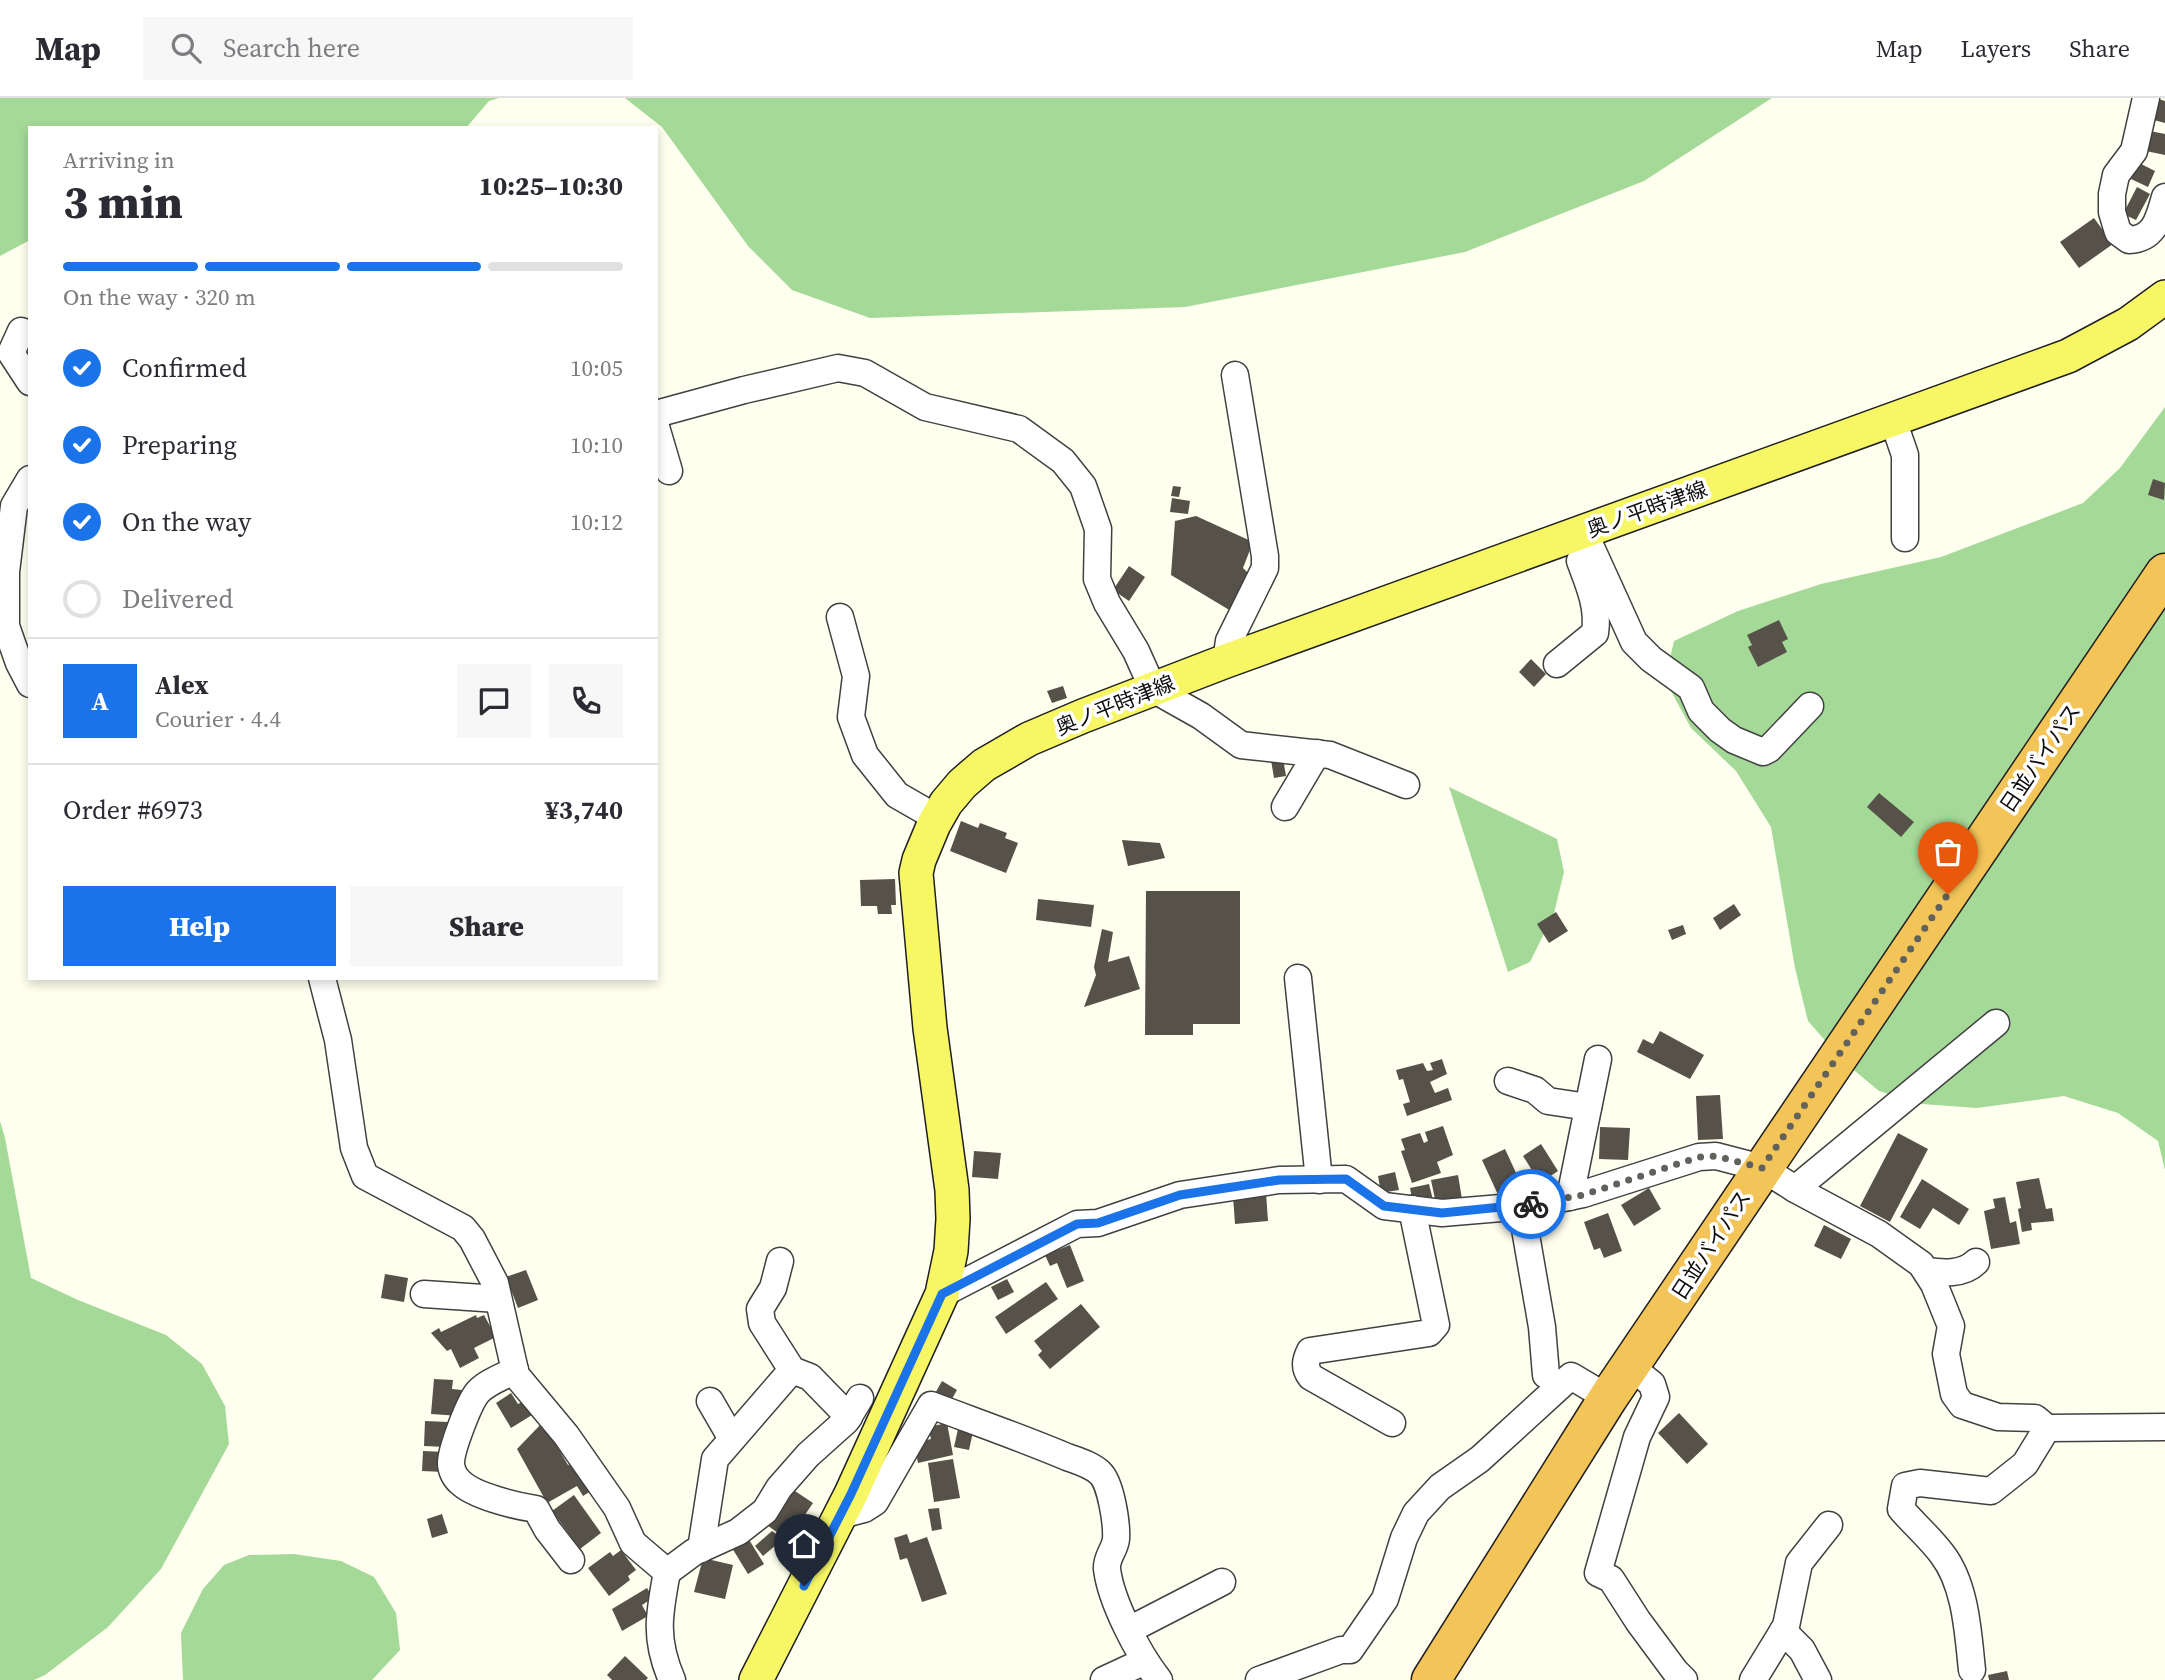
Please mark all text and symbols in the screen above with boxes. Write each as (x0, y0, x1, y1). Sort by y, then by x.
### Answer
search box (143, 17, 633, 80)
text: Map (35, 26, 101, 71)
icon: search (167, 29, 205, 67)
text: Search here (223, 30, 360, 66)
text: Map (1876, 32, 1923, 65)
text: Layers (1961, 32, 2031, 65)
text: Share (2069, 32, 2130, 65)
text: Arriving in (63, 144, 175, 176)
text: 10:25–10:30 (479, 168, 623, 204)
text: 3 min (63, 170, 183, 233)
text: On the way · 320 m (63, 281, 256, 313)
icon: check (63, 349, 101, 387)
text: Confirmed (122, 350, 247, 386)
text: 10:05 (570, 352, 623, 384)
icon: check (63, 426, 101, 464)
text: Preparing (122, 427, 237, 463)
text: 10:10 (570, 429, 623, 461)
street label: 奥ノ平時津線 (1583, 474, 1711, 544)
icon: check (63, 503, 101, 541)
text: On the way (122, 504, 251, 540)
text: 10:12 (570, 506, 623, 538)
text: Delivered (122, 581, 233, 617)
button: chat (457, 664, 531, 738)
button: phone (549, 664, 623, 738)
text: Alex (155, 667, 209, 703)
street label: 奥ノ平時津線 (1051, 668, 1179, 742)
text: A (91, 683, 109, 719)
street label: 日並バイパス (1993, 698, 2087, 818)
text: Courier · 4.4 (155, 703, 281, 735)
text: Order #6973 (63, 792, 203, 828)
text: ¥3,740 (545, 792, 623, 828)
pin (1918, 822, 1978, 894)
icon: bag (1929, 833, 1967, 871)
button: Help (63, 886, 336, 966)
button: Share (350, 886, 623, 966)
courier (1496, 1169, 1566, 1239)
street label: 日並バイパス (1665, 1184, 1757, 1306)
icon: bike (1512, 1185, 1550, 1223)
pin (774, 1514, 834, 1586)
icon: home (785, 1525, 823, 1563)

